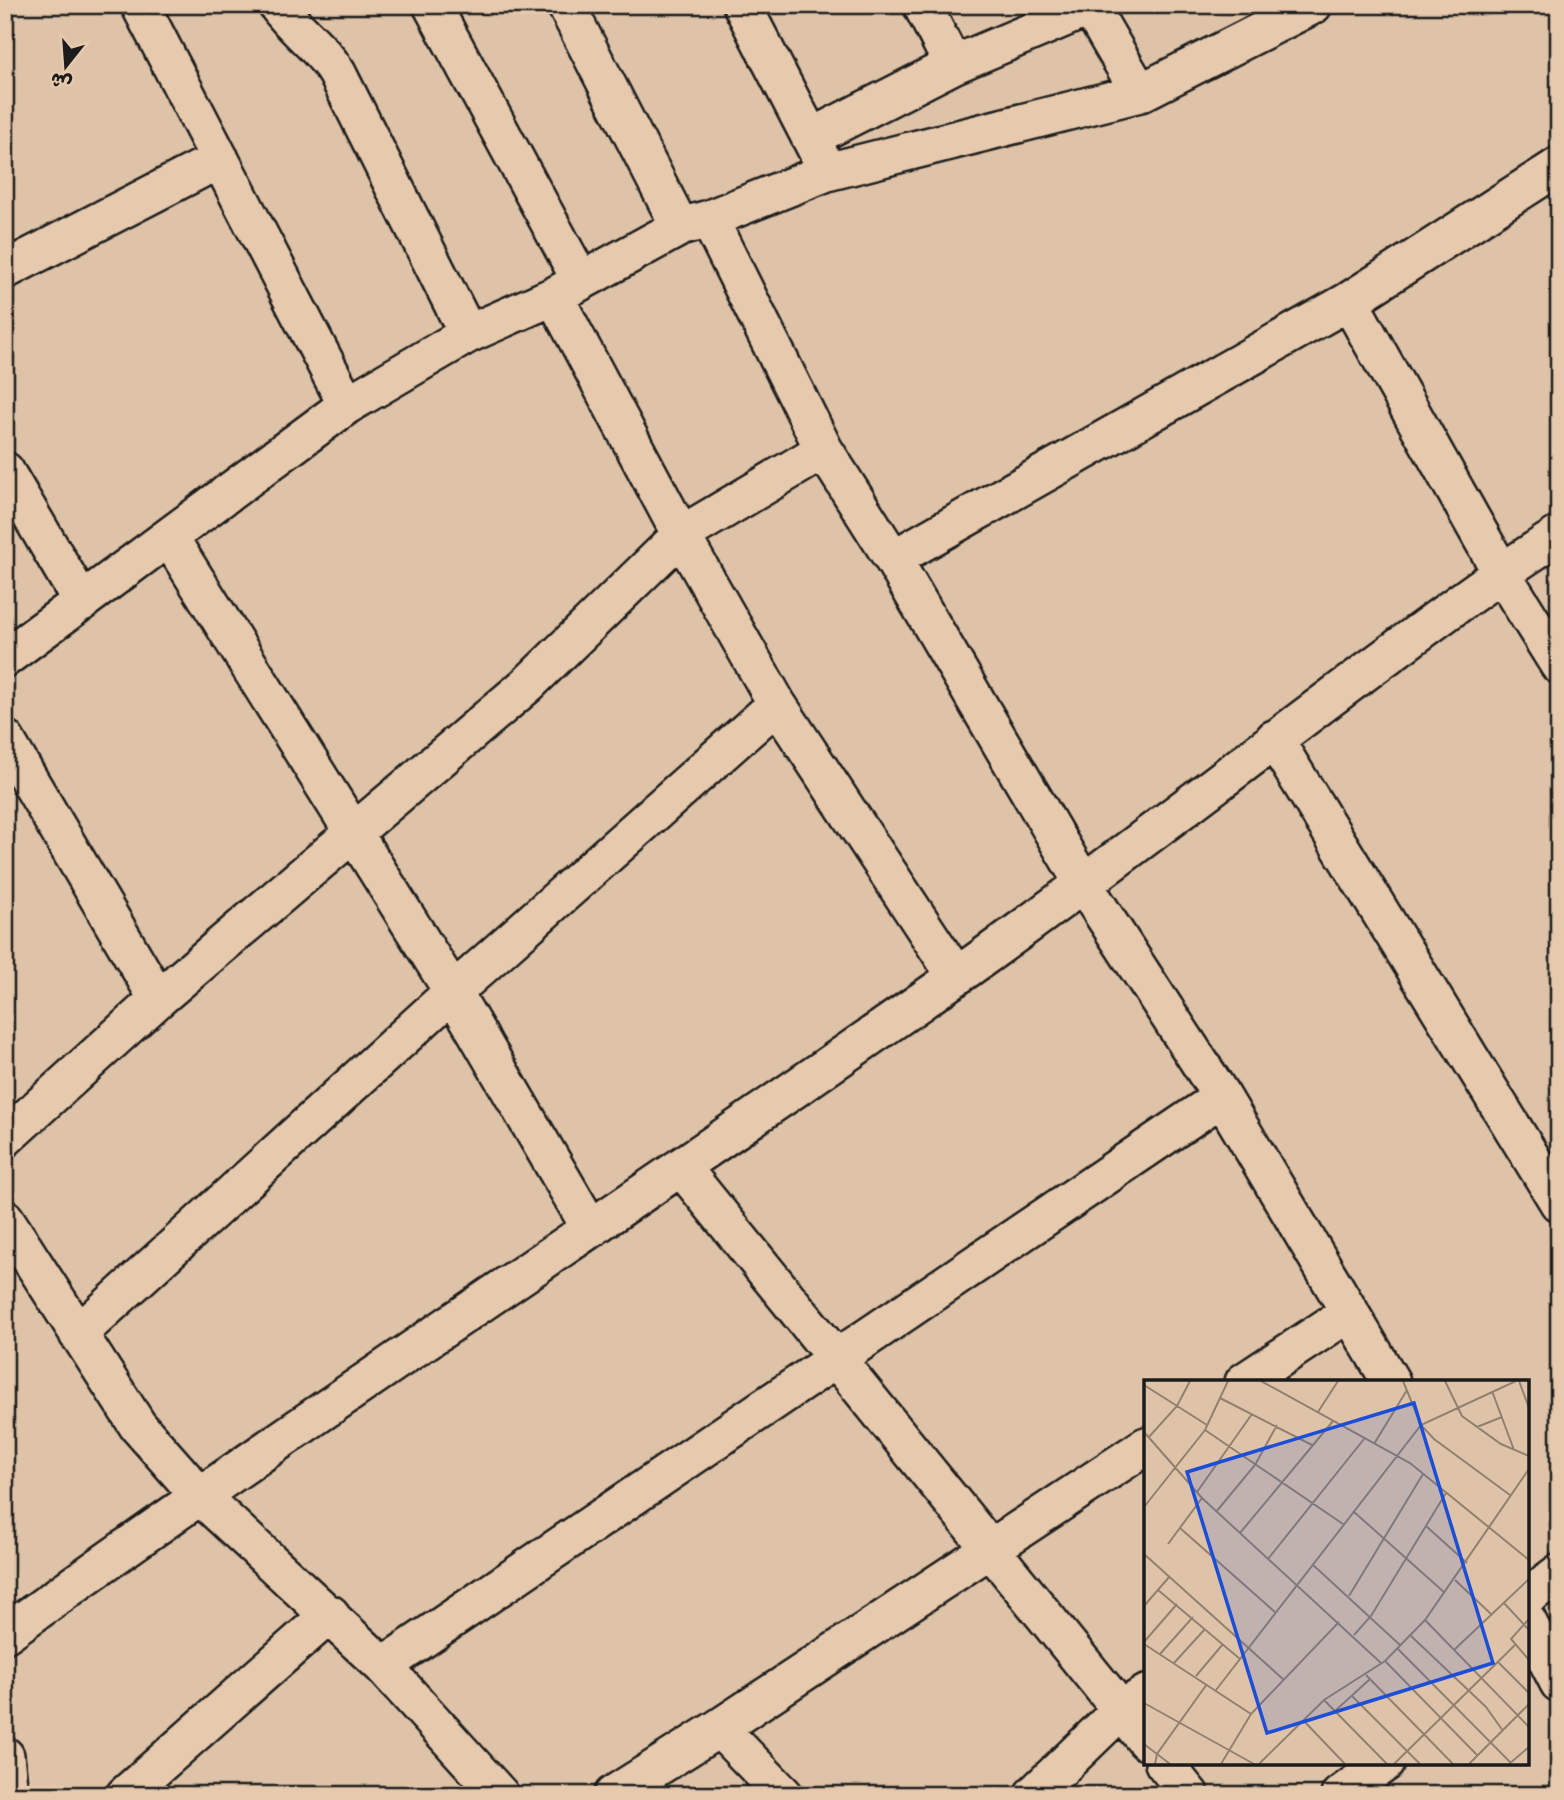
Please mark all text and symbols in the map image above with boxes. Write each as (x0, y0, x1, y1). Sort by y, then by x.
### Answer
north arrow (32, 32, 102, 102)
text: ش (49, 65, 75, 93)
inset map (1144, 1380, 1529, 1765)

